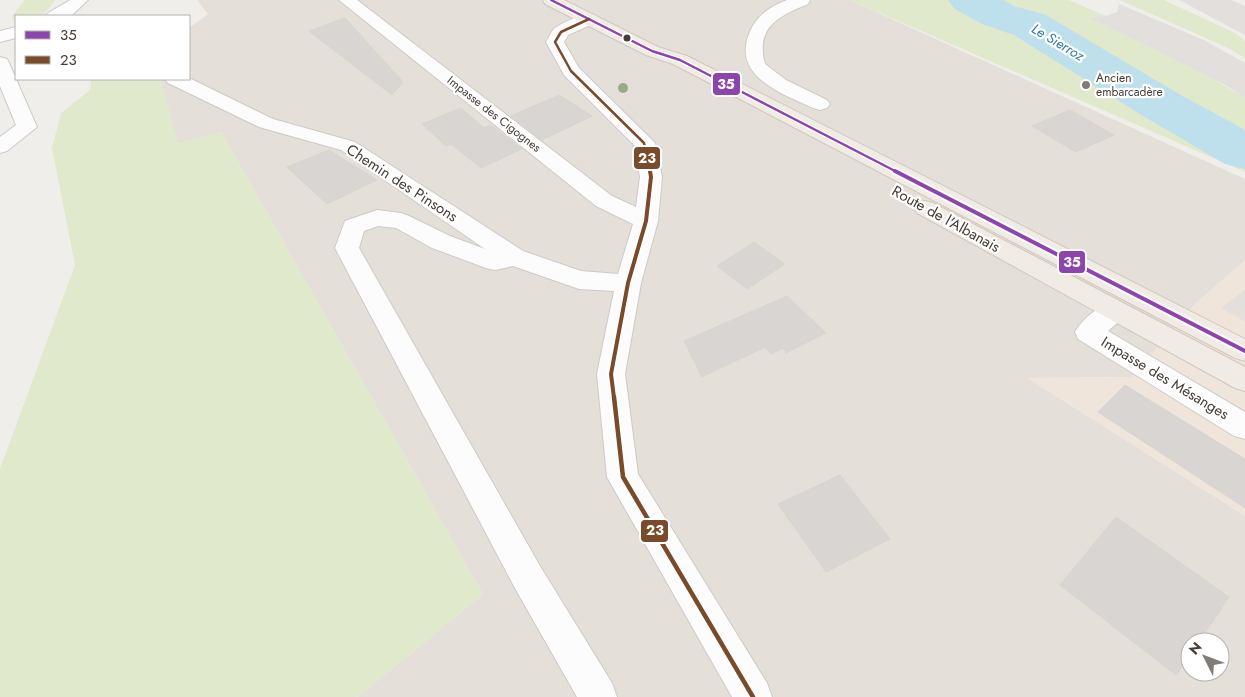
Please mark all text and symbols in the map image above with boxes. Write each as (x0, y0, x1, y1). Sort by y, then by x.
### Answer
legend (15, 15, 190, 80)
water label: Le Sierroz (1028, 19, 1089, 66)
text: 35 (60, 24, 77, 46)
unlabelled marker (622, 33, 632, 43)
text: 23 (60, 49, 77, 71)
place label: Ancien embarcadère (1096, 69, 1163, 101)
street label: Impasse des Cigognes (443, 72, 545, 157)
line badge: 35 (712, 72, 741, 96)
text: 35 (717, 74, 735, 94)
marker: Ancien embarcadère (1080, 79, 1092, 91)
street label: Chemin des Pinsons (342, 139, 462, 227)
line badge: 23 (633, 146, 661, 170)
text: 23 (638, 148, 656, 168)
street label: Route de l'Albanais (888, 180, 1004, 258)
line badge: 35 (1058, 250, 1086, 274)
text: 35 (1063, 252, 1081, 272)
street label: Impasse des Mésanges (1097, 331, 1233, 425)
line badge: 23 (640, 519, 669, 543)
text: 23 (646, 520, 664, 540)
north arrow (1180, 632, 1230, 682)
text: N (1184, 637, 1206, 659)

